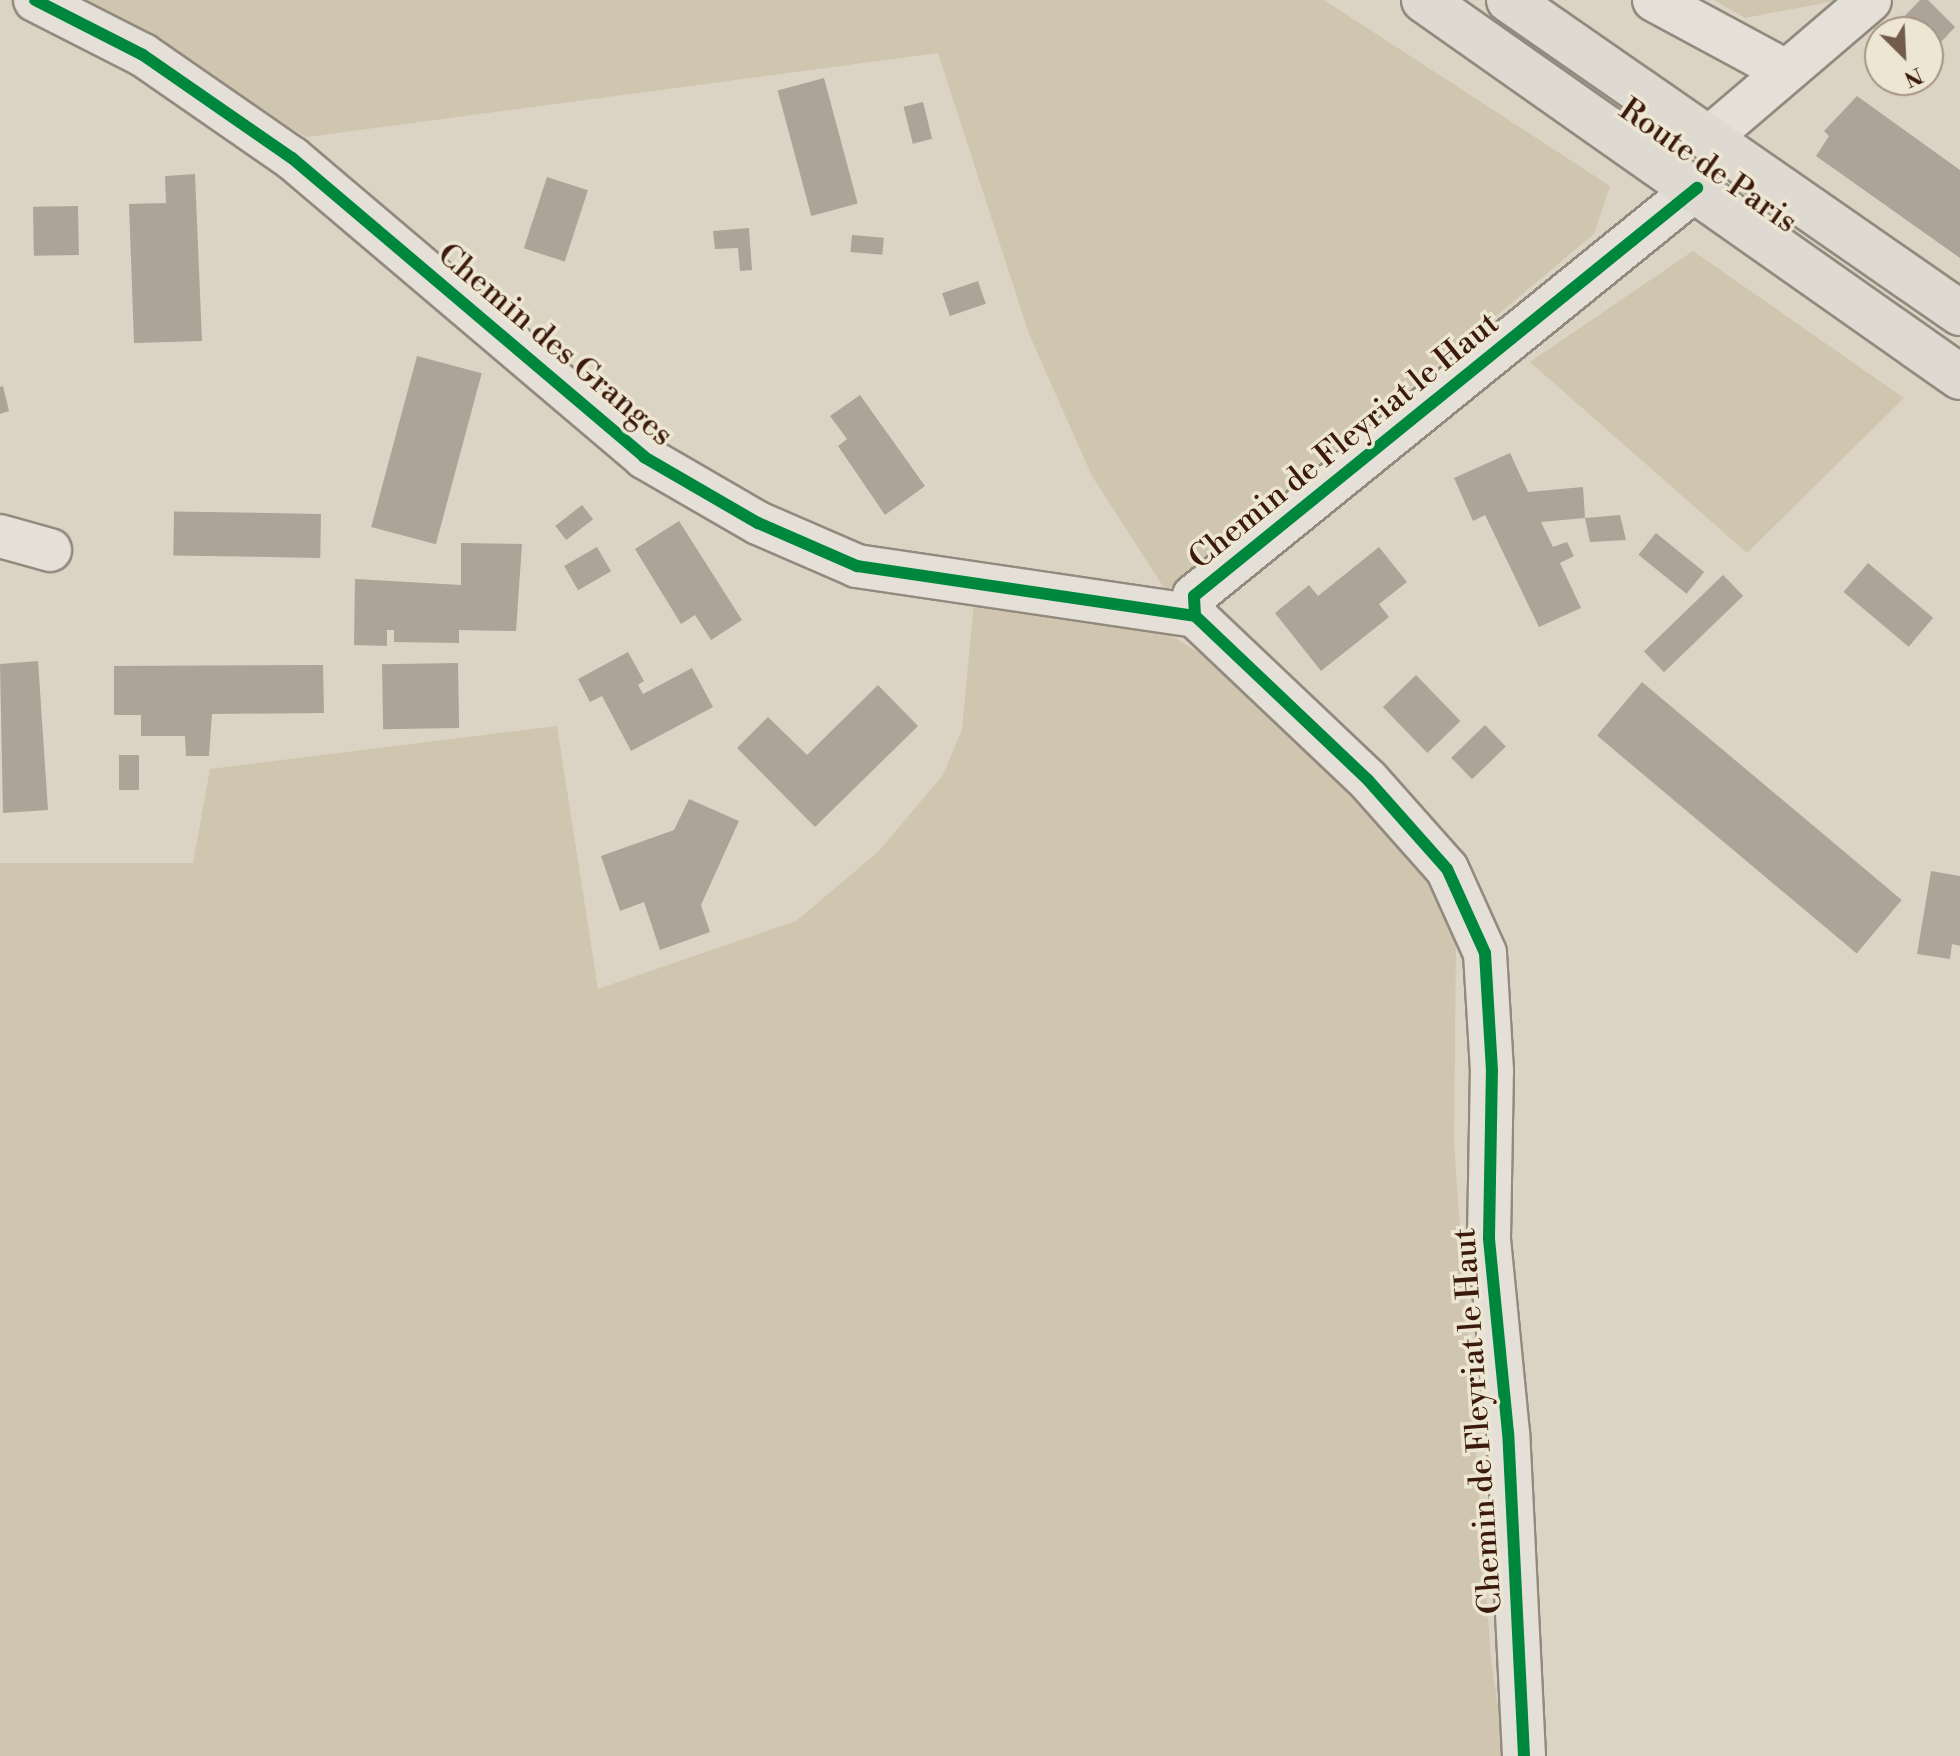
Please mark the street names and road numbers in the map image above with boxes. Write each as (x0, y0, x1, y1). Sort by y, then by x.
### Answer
street label: Route de Paris (1612, 91, 1804, 241)
street label: Chemin des Granges (430, 235, 680, 455)
street label: Chemin de Fleyriat le Haut (1181, 304, 1507, 578)
street label: Chemin de Fleyriat le Haut (1445, 1227, 1511, 1615)

